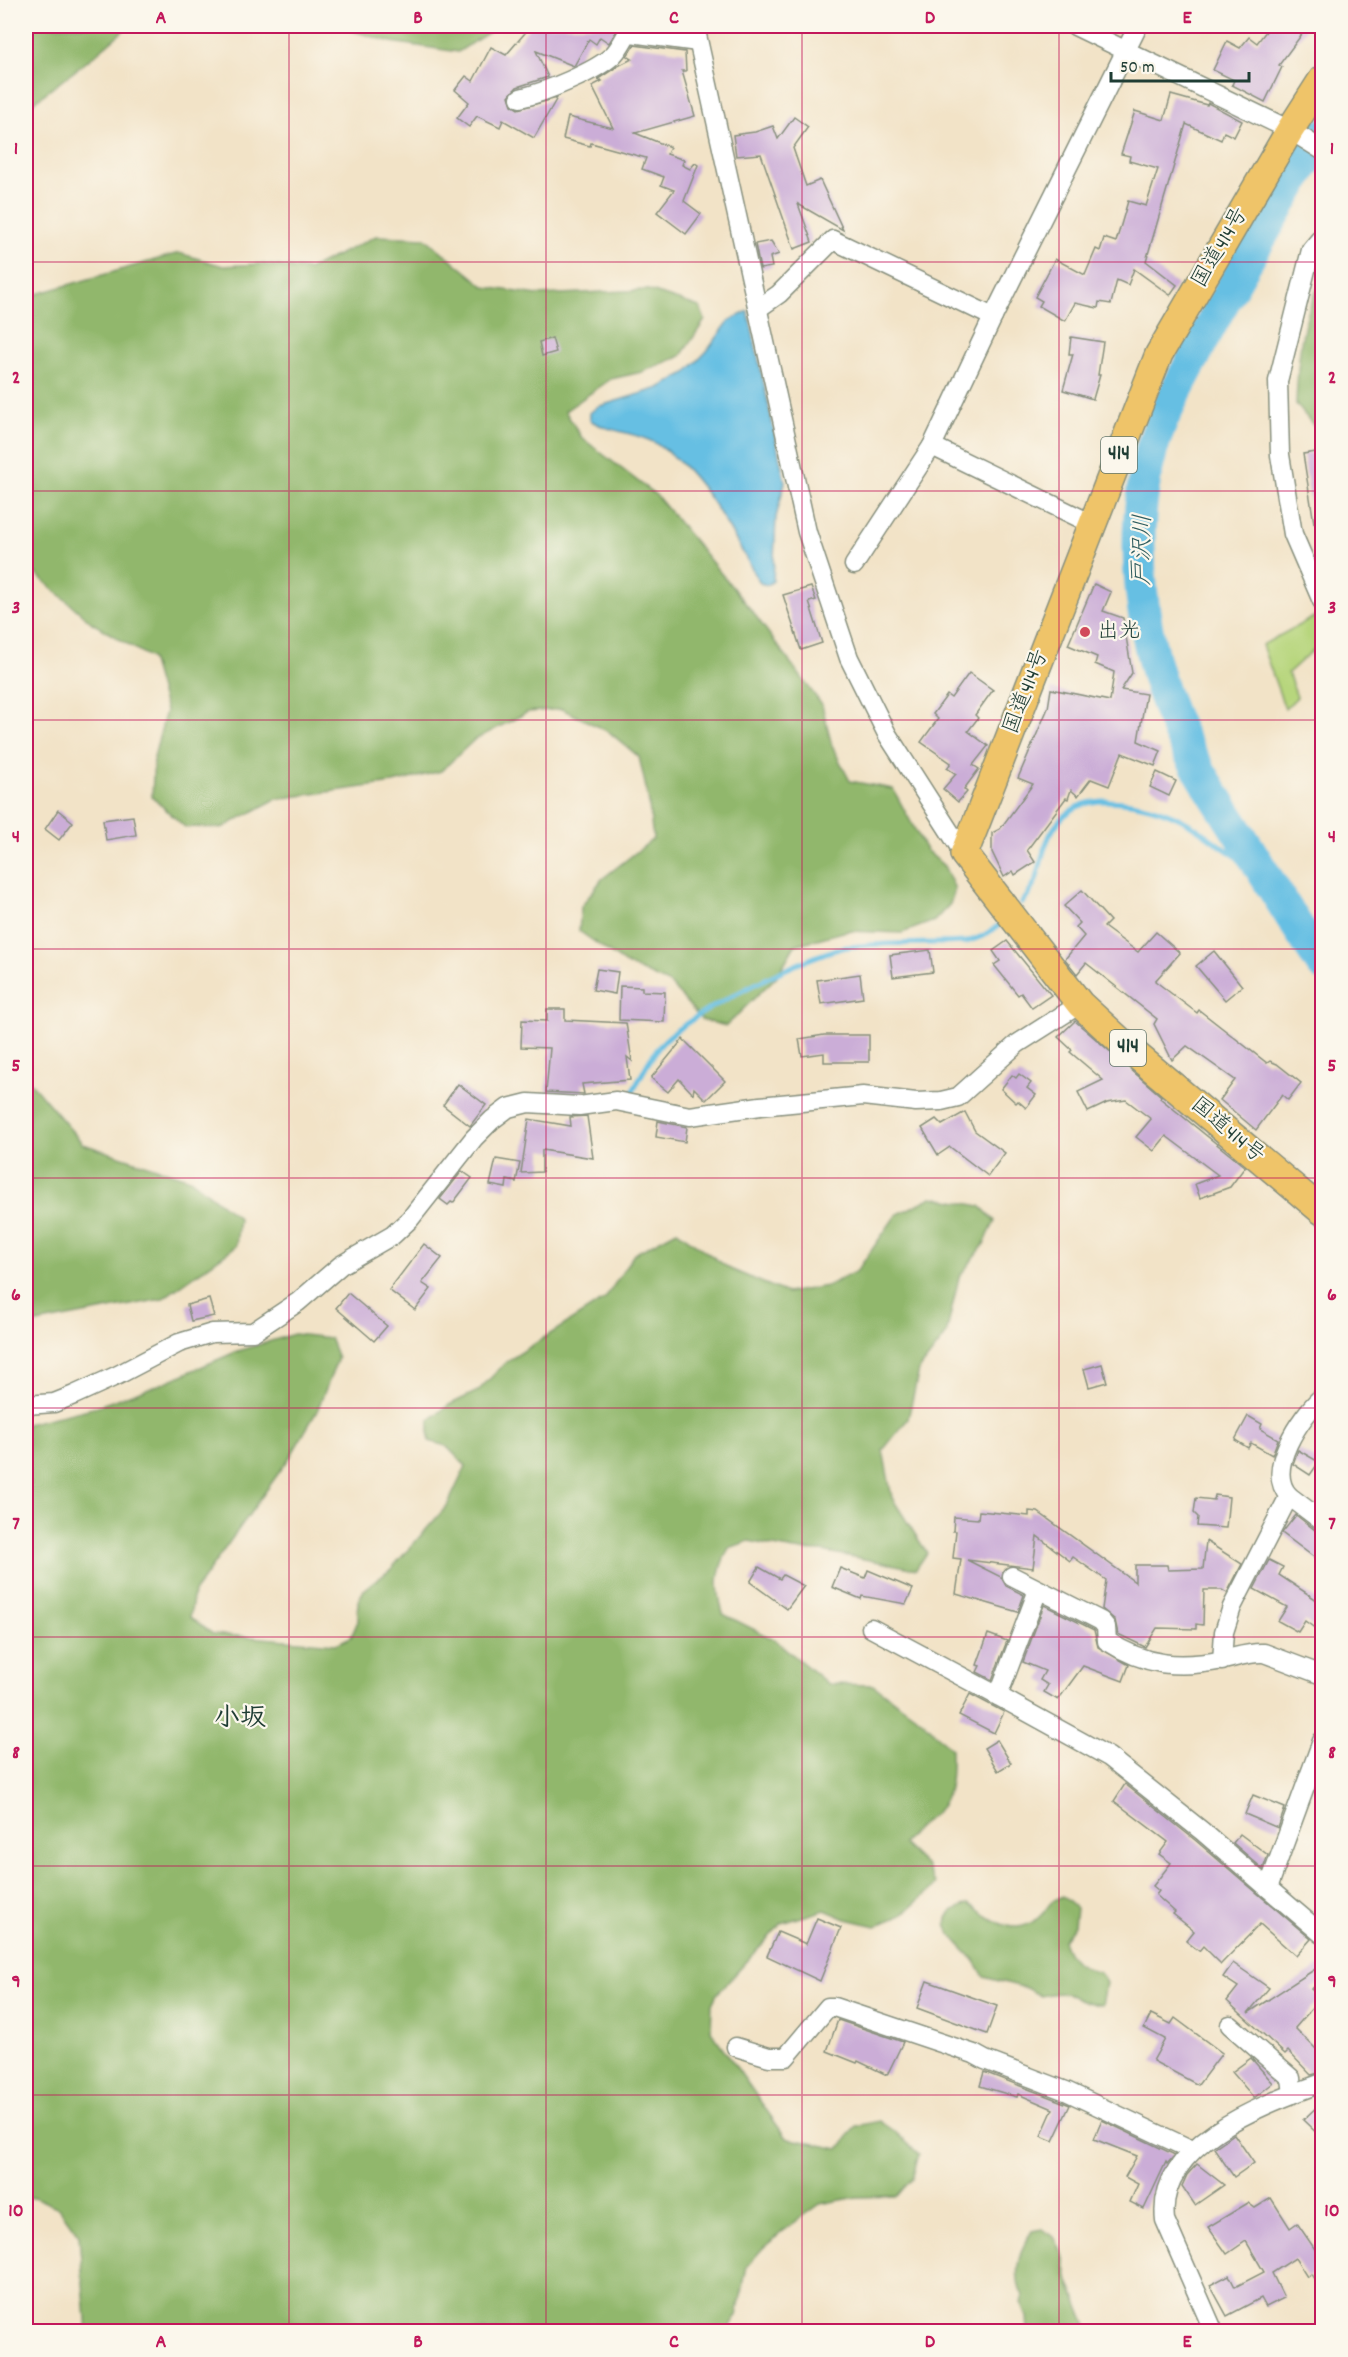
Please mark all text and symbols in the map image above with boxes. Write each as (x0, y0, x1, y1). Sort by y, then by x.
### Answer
text: A (156, 5, 167, 33)
text: B (413, 5, 423, 33)
text: C (669, 5, 679, 33)
text: D (925, 5, 936, 33)
text: E (1182, 5, 1192, 33)
scale bar (1111, 45, 1249, 83)
text: 50 m (1120, 56, 1155, 81)
text: 1 (14, 136, 18, 164)
text: 1 (1330, 136, 1334, 164)
street label: 国道414号 (1185, 202, 1257, 294)
text: 2 (12, 365, 20, 393)
text: 2 (1328, 365, 1336, 393)
road number: 414 (1101, 437, 1137, 473)
water label: 戸沢川 (1126, 514, 1162, 586)
text: 3 (12, 595, 20, 623)
text: 3 (1328, 595, 1336, 623)
place label: 出光 (1097, 617, 1141, 648)
marker: 出光 (1078, 625, 1092, 639)
street label: 国道414号 (997, 645, 1057, 739)
text: 4 (12, 824, 20, 852)
text: 4 (1328, 824, 1336, 852)
road number: 414 (1110, 1030, 1146, 1066)
text: 5 (11, 1053, 21, 1081)
text: 5 (1327, 1053, 1337, 1081)
street label: 国道414号 (1183, 1090, 1271, 1172)
text: 6 (11, 1282, 21, 1310)
text: 6 (1327, 1282, 1337, 1310)
text: 7 (12, 1511, 20, 1539)
text: 7 (1328, 1511, 1336, 1539)
district label: 小坂 (214, 1701, 266, 1738)
text: 8 (12, 1740, 20, 1768)
text: 8 (1328, 1740, 1336, 1768)
text: 9 (11, 1969, 21, 1997)
text: 9 (1327, 1969, 1337, 1997)
text: 10 (8, 2198, 24, 2226)
text: 10 (1324, 2198, 1340, 2226)
text: A (156, 2329, 167, 2357)
text: B (413, 2329, 423, 2357)
text: C (669, 2329, 679, 2357)
text: D (925, 2329, 936, 2357)
text: E (1182, 2329, 1192, 2357)

